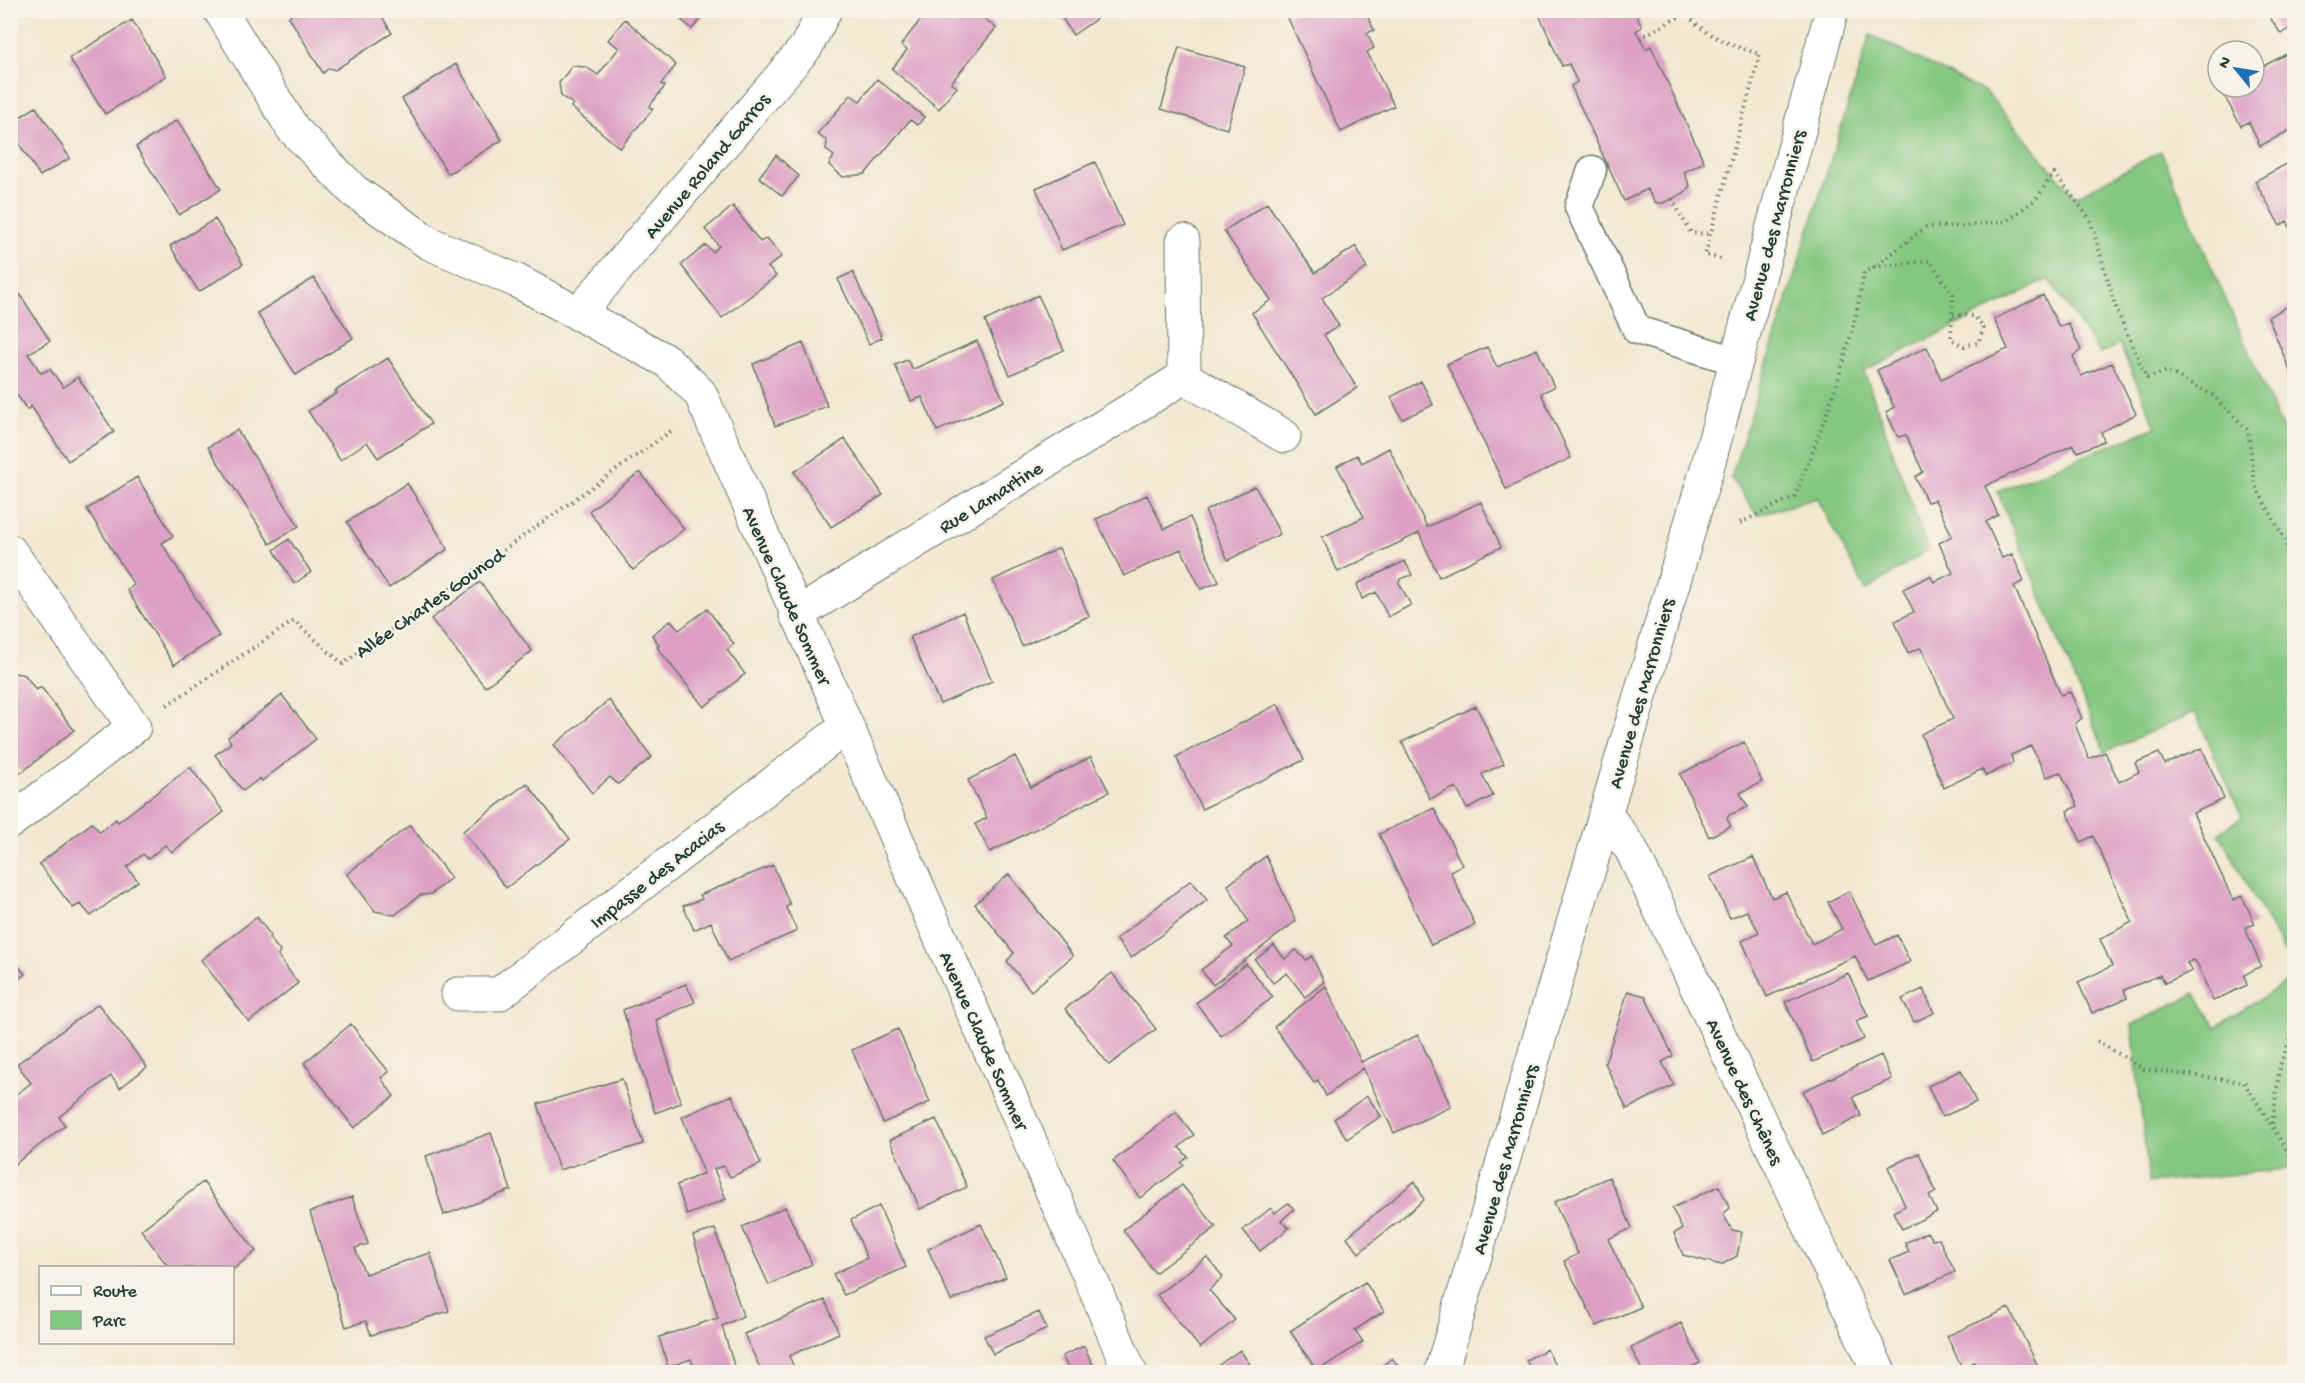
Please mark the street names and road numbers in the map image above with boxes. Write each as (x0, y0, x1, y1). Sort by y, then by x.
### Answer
street label: Avenue Roland Garros (641, 89, 777, 245)
street label: Avenue des Marronniers (1740, 127, 1813, 324)
street label: Rue Lamartine (936, 458, 1049, 540)
street label: Avenue Claude Sommer (735, 504, 835, 691)
street label: Allée Charles Gounod (352, 544, 512, 665)
street label: Avenue des Marronniers (1605, 596, 1682, 792)
street label: Impasse des Acacias (587, 816, 730, 935)
street label: Avenue Claude Sommer (932, 949, 1032, 1136)
street label: Avenue des Chênes (1699, 1016, 1787, 1170)
street label: Avenue des Marronniers (1469, 1062, 1546, 1258)

